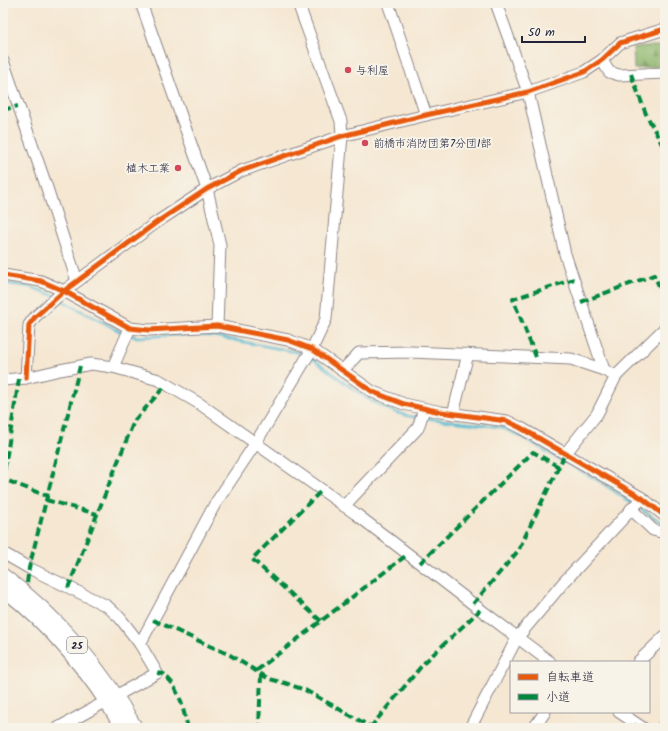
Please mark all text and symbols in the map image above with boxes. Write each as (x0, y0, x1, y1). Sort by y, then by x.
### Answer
scale bar (522, 18, 585, 44)
text: 50 m (528, 23, 555, 42)
place label: 与利屋 (356, 62, 389, 80)
marker: 与利屋 (343, 65, 353, 75)
place label: 前橋市消防団第7分団1部 (373, 135, 492, 153)
marker: 前橋市消防団第7分団1部 (360, 138, 370, 148)
place label: 植木工業 (126, 160, 170, 178)
marker: 植木工業 (173, 163, 183, 173)
road number: 25 (67, 637, 87, 653)
legend (510, 661, 650, 713)
text: 自転車道 (546, 668, 594, 687)
text: 小道 (546, 688, 570, 707)

